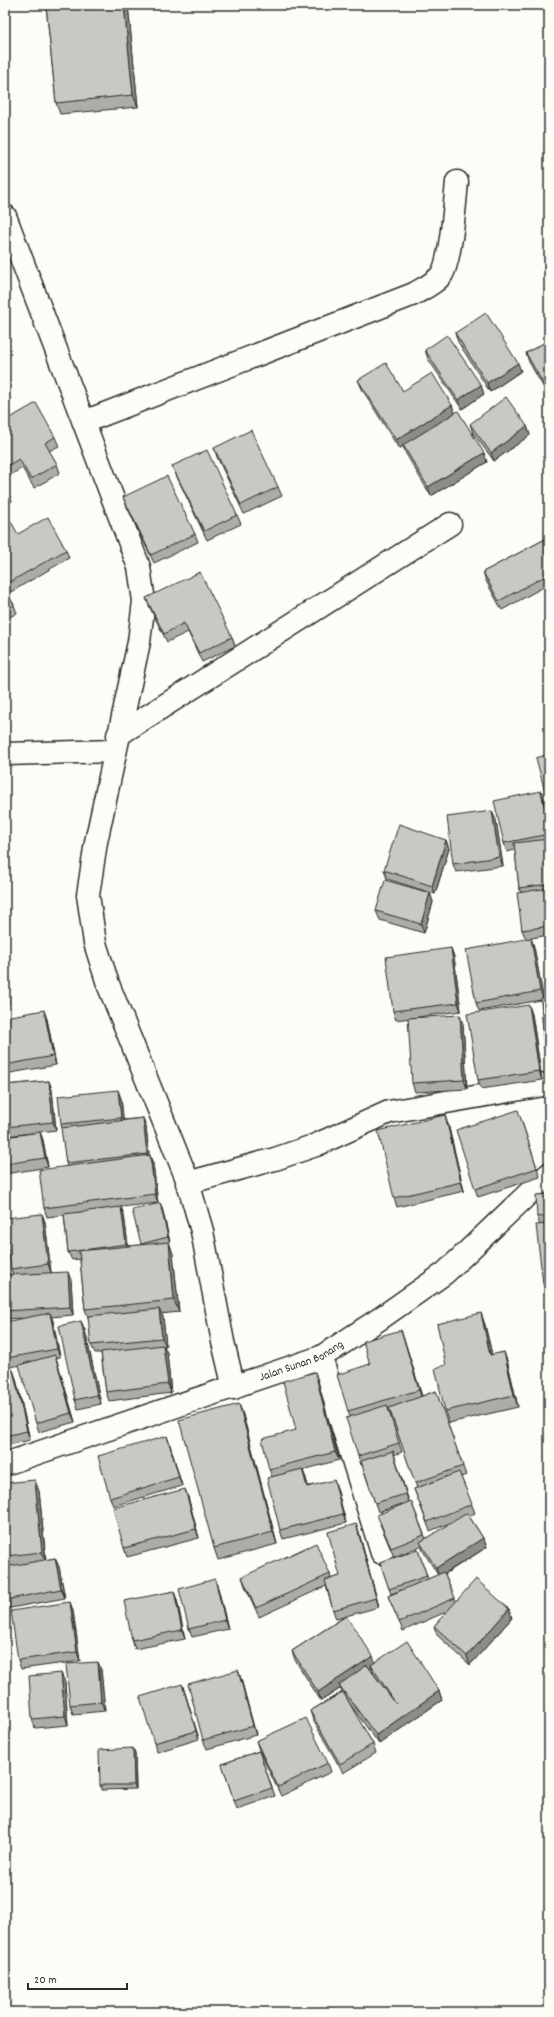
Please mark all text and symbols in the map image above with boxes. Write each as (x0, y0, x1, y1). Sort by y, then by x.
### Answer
street label: Jalan Sunan Bonang (257, 1336, 347, 1386)
scale bar (28, 1965, 127, 1991)
text: 20 m (34, 1972, 57, 1989)

